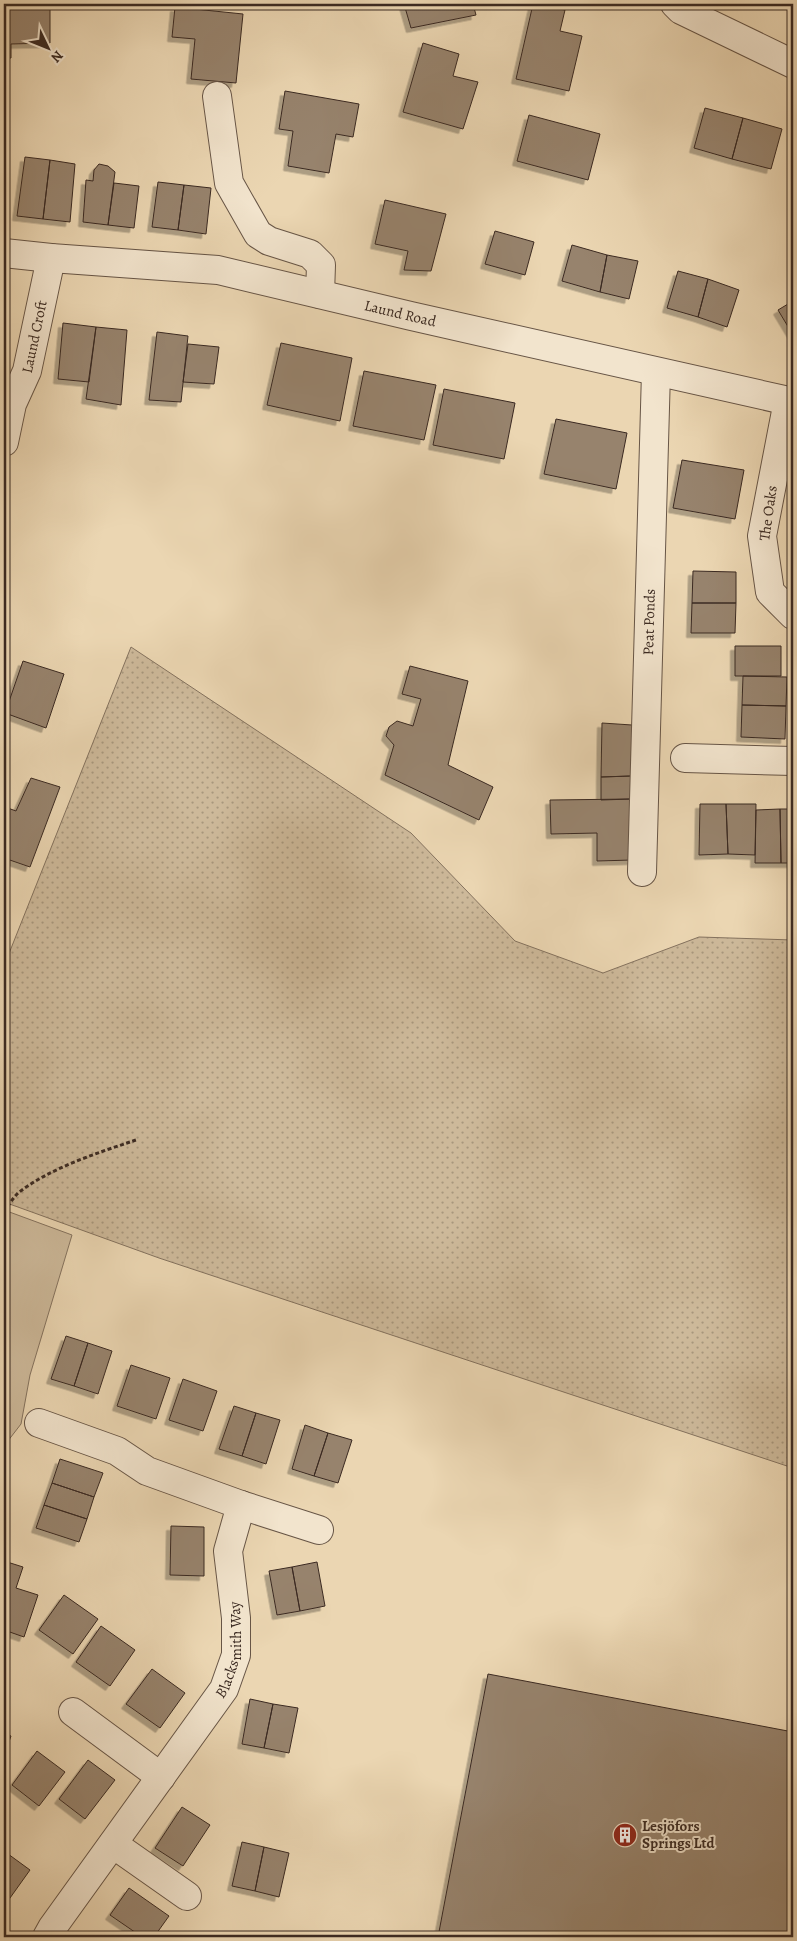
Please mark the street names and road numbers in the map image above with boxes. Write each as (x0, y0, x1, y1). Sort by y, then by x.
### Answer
street label: Laund Road (362, 295, 439, 332)
street label: Laund Croft (17, 299, 52, 375)
street label: The Oaks (754, 484, 782, 542)
street label: Peat Ponds (638, 588, 660, 656)
street label: Blacksmith Way (211, 1600, 246, 1702)

